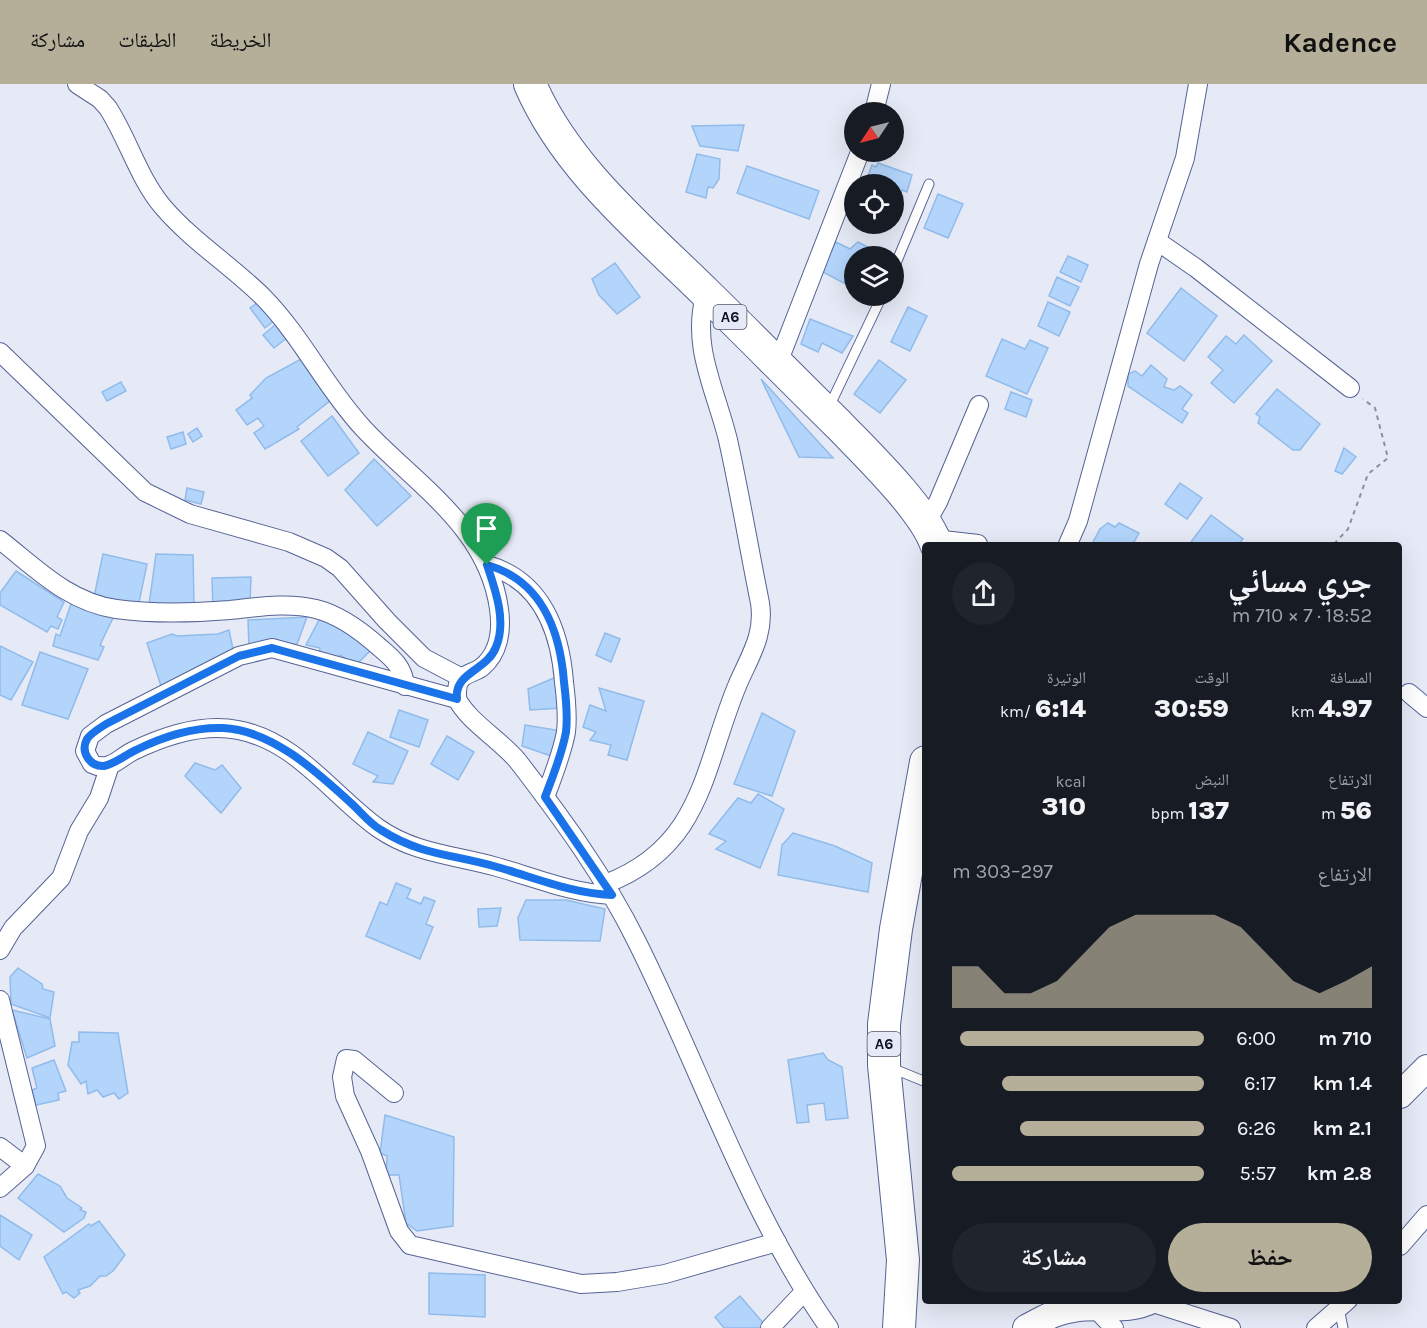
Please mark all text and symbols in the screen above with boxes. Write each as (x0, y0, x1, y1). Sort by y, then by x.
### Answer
text: Kadence (1283, 26, 1397, 59)
text: مشاركة (30, 28, 85, 52)
text: الطبقات (118, 28, 177, 52)
text: الخريطة (210, 28, 271, 52)
north arrow (844, 102, 904, 162)
map controls (844, 102, 904, 306)
button: locate (844, 174, 904, 234)
button: layers (844, 246, 904, 306)
road number: A6 (714, 305, 746, 329)
pin (461, 503, 512, 565)
icon: arrive (470, 512, 503, 545)
button: share (952, 562, 1015, 625)
text: جري مسائي (1228, 562, 1372, 600)
text: 18:52 · 7 × 710 m (1232, 604, 1372, 627)
text: الوتيرة (1047, 668, 1086, 687)
text: الوقت (1195, 668, 1229, 687)
text: المسافة (1330, 668, 1372, 687)
text: 6:14 (1035, 693, 1086, 724)
text: 30:59 (1154, 693, 1229, 724)
text: 4.97 (1319, 693, 1372, 724)
text: /km (1000, 702, 1035, 721)
text: km (1291, 702, 1319, 721)
text: النبض (1195, 770, 1229, 789)
text: الارتفاع (1328, 770, 1372, 789)
text: kcal (1055, 772, 1086, 791)
text: 310 (1041, 791, 1086, 822)
text: 137 (1188, 795, 1229, 826)
text: 56 (1340, 795, 1372, 826)
text: bpm (1151, 804, 1188, 823)
text: m (1321, 804, 1340, 823)
text: 297–303 m (952, 860, 1053, 883)
text: الارتفاع (1317, 863, 1372, 886)
text: 6:00 (1236, 1027, 1276, 1050)
text: 710 m (1318, 1027, 1372, 1050)
road number: A6 (868, 1032, 900, 1056)
text: 6:17 (1244, 1072, 1276, 1095)
text: 1.4 km (1313, 1072, 1372, 1095)
text: 6:26 (1237, 1117, 1276, 1140)
text: 2.1 km (1313, 1117, 1372, 1140)
text: 5:57 (1239, 1162, 1276, 1185)
text: 2.8 km (1307, 1162, 1372, 1185)
button: مشاركة (952, 1223, 1156, 1292)
button: حفظ (1168, 1223, 1372, 1292)

